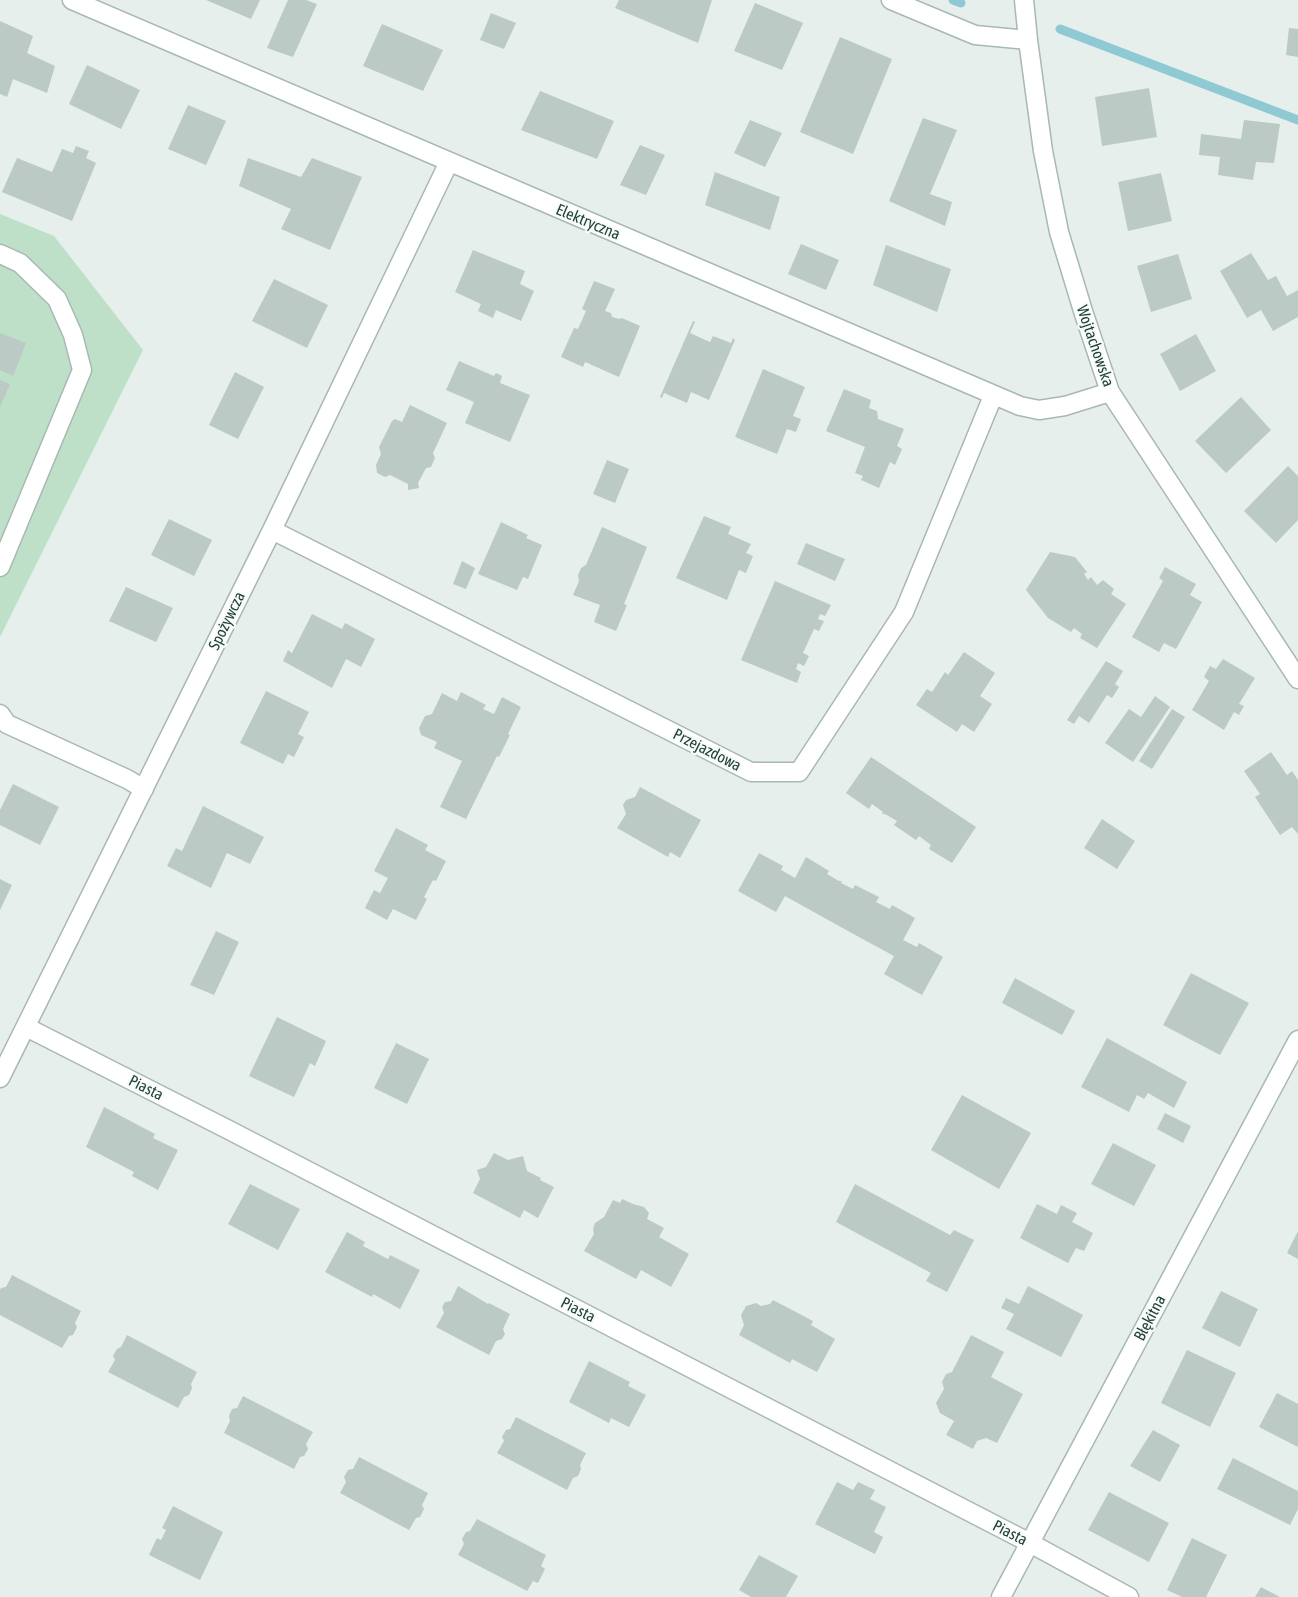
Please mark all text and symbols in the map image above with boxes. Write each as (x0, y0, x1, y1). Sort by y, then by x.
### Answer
street label: Elektryczna (553, 200, 623, 244)
street label: Wojtachowska (1072, 303, 1118, 389)
street label: Spożywcza (205, 589, 249, 653)
street label: Przejazdowa (670, 725, 744, 775)
street label: Piasta (125, 1071, 167, 1105)
street label: Błękitna (1130, 1292, 1170, 1344)
street label: Piasta (557, 1293, 599, 1327)
street label: Piasta (989, 1516, 1031, 1550)

